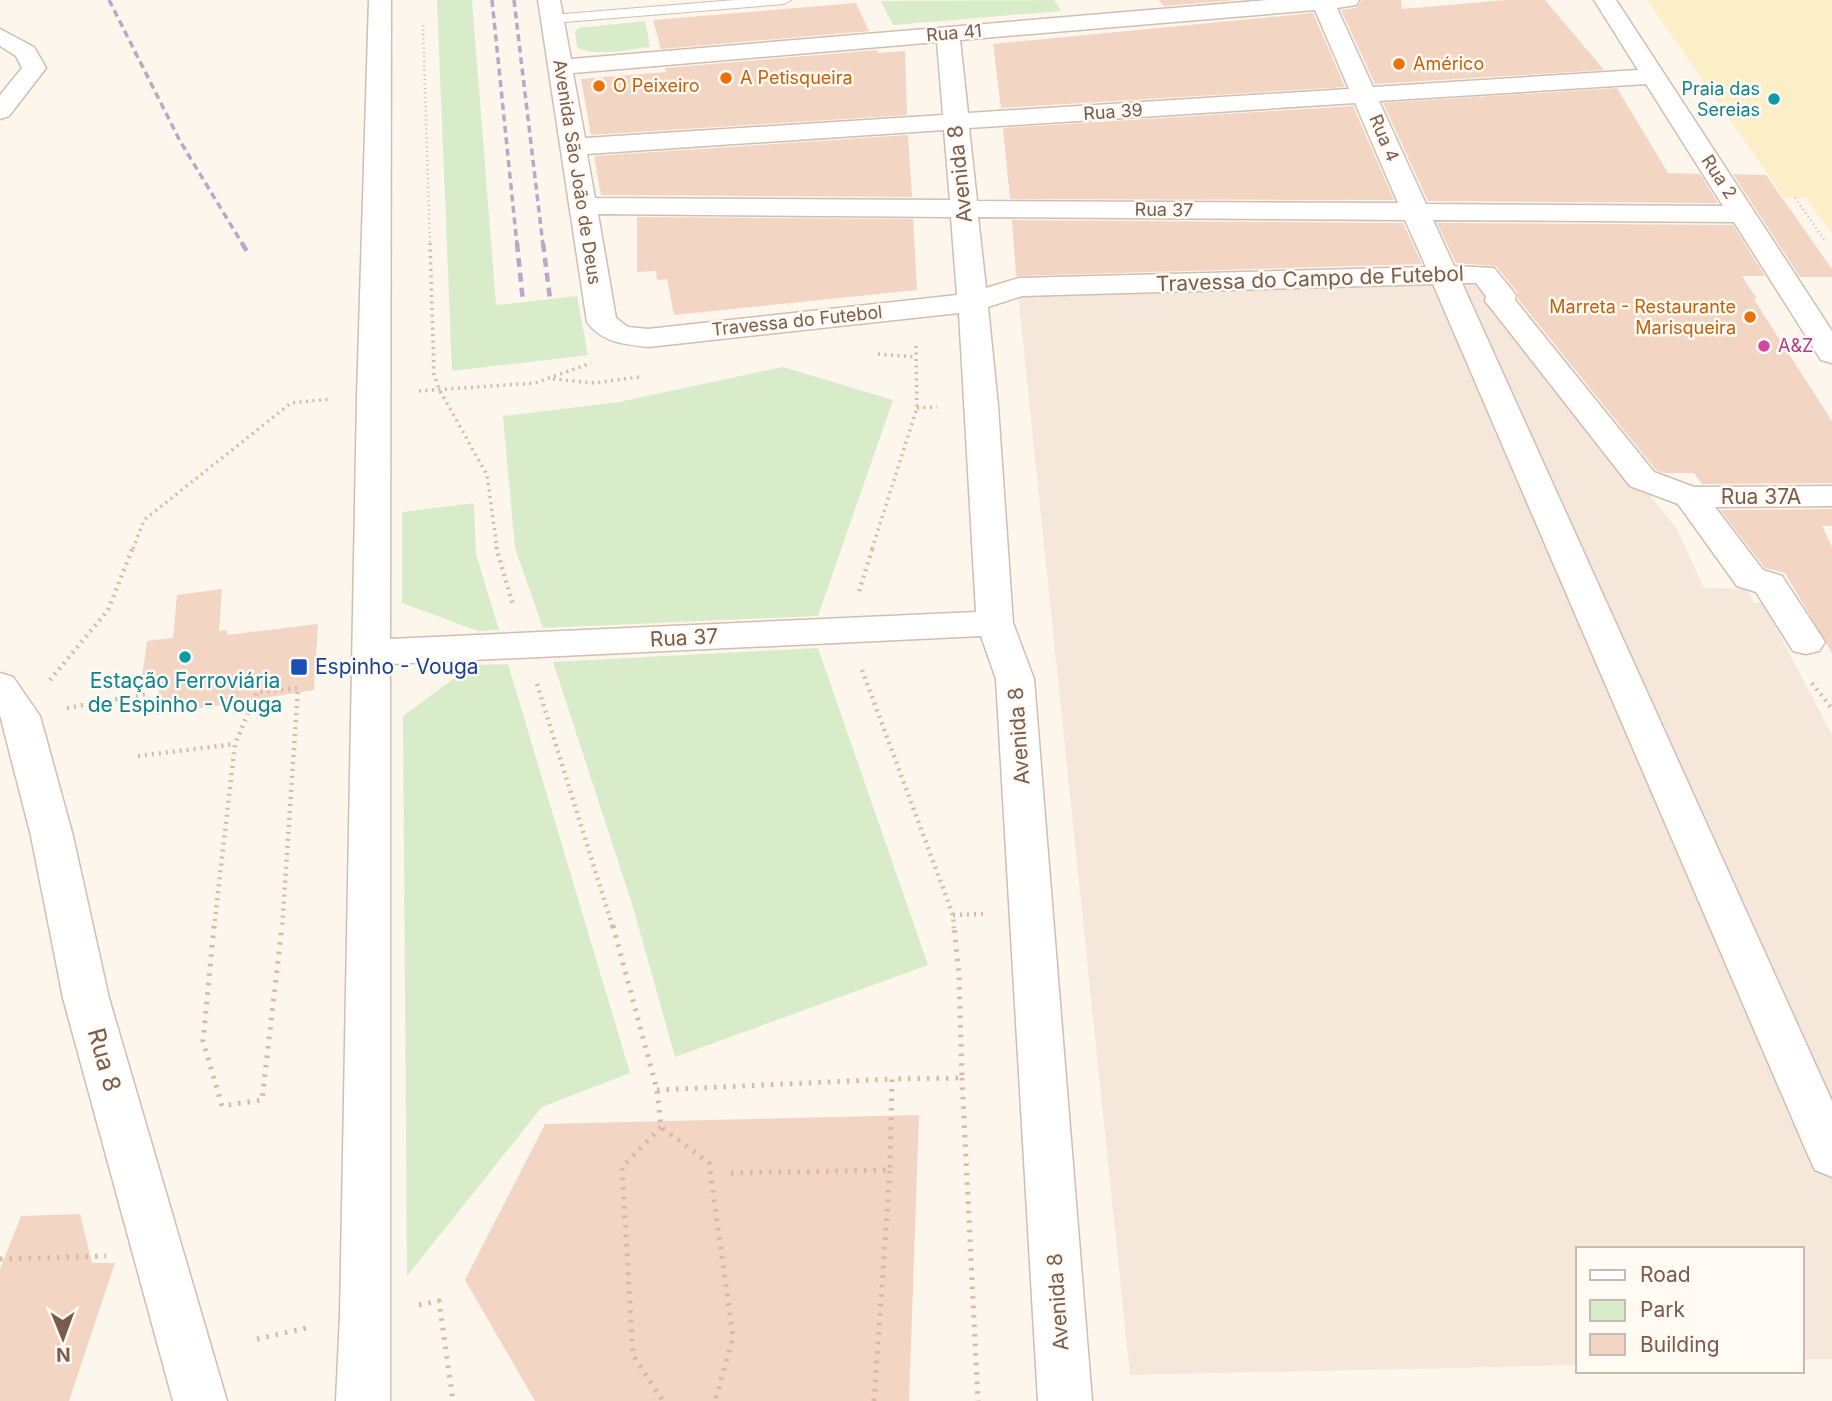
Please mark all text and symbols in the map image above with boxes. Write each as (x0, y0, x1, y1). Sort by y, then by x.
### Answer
street label: Rua 41 (925, 20, 983, 45)
place label: Américo (1413, 53, 1484, 74)
marker: Américo (1391, 56, 1407, 72)
street label: Avenida São João de Deus (549, 58, 606, 286)
place label: A Petisqueira (740, 67, 853, 88)
marker: A Petisqueira (718, 70, 734, 86)
place label: O Peixeiro (613, 75, 700, 96)
marker: O Peixeiro (591, 78, 607, 94)
place label: Praia das Sereias (1681, 78, 1760, 120)
marker: Praia das Sereias (1766, 91, 1782, 107)
street label: Rua 39 (1082, 99, 1143, 124)
street label: Rua 4 (1365, 111, 1404, 164)
street label: Avenida 8 (942, 124, 977, 224)
street label: Rua 2 (1697, 151, 1741, 203)
street label: Rua 37 (1134, 198, 1194, 221)
street label: Travessa do Campo de Futebol (1156, 261, 1464, 296)
place label: Marreta - Restaurante Marisqueira (1549, 296, 1736, 338)
street label: Travessa do Futebol (711, 301, 883, 340)
marker: Marreta - Restaurante Marisqueira (1742, 309, 1758, 325)
place label: A&Z (1778, 335, 1813, 356)
marker: A&Z (1756, 338, 1772, 354)
street label: Rua 37A (1721, 484, 1801, 509)
street label: Rua 37 (649, 623, 719, 652)
marker: Estação Ferroviária de Espinho - Vouga (177, 649, 193, 665)
place label: Espinho - Vouga (315, 654, 479, 679)
marker: Espinho - Vouga (289, 657, 309, 677)
place label: Estação Ferroviária de Espinho - Vouga (88, 668, 282, 717)
street label: Avenida 8 (1003, 686, 1034, 786)
street label: Rua 8 (82, 1025, 127, 1095)
legend (1576, 1247, 1804, 1373)
street label: Avenida 8 (1042, 1252, 1073, 1352)
text: Road (1640, 1262, 1691, 1287)
text: Park (1640, 1297, 1685, 1322)
north arrow (28, 1303, 98, 1373)
text: Building (1640, 1332, 1720, 1357)
text: N (56, 1343, 71, 1366)

